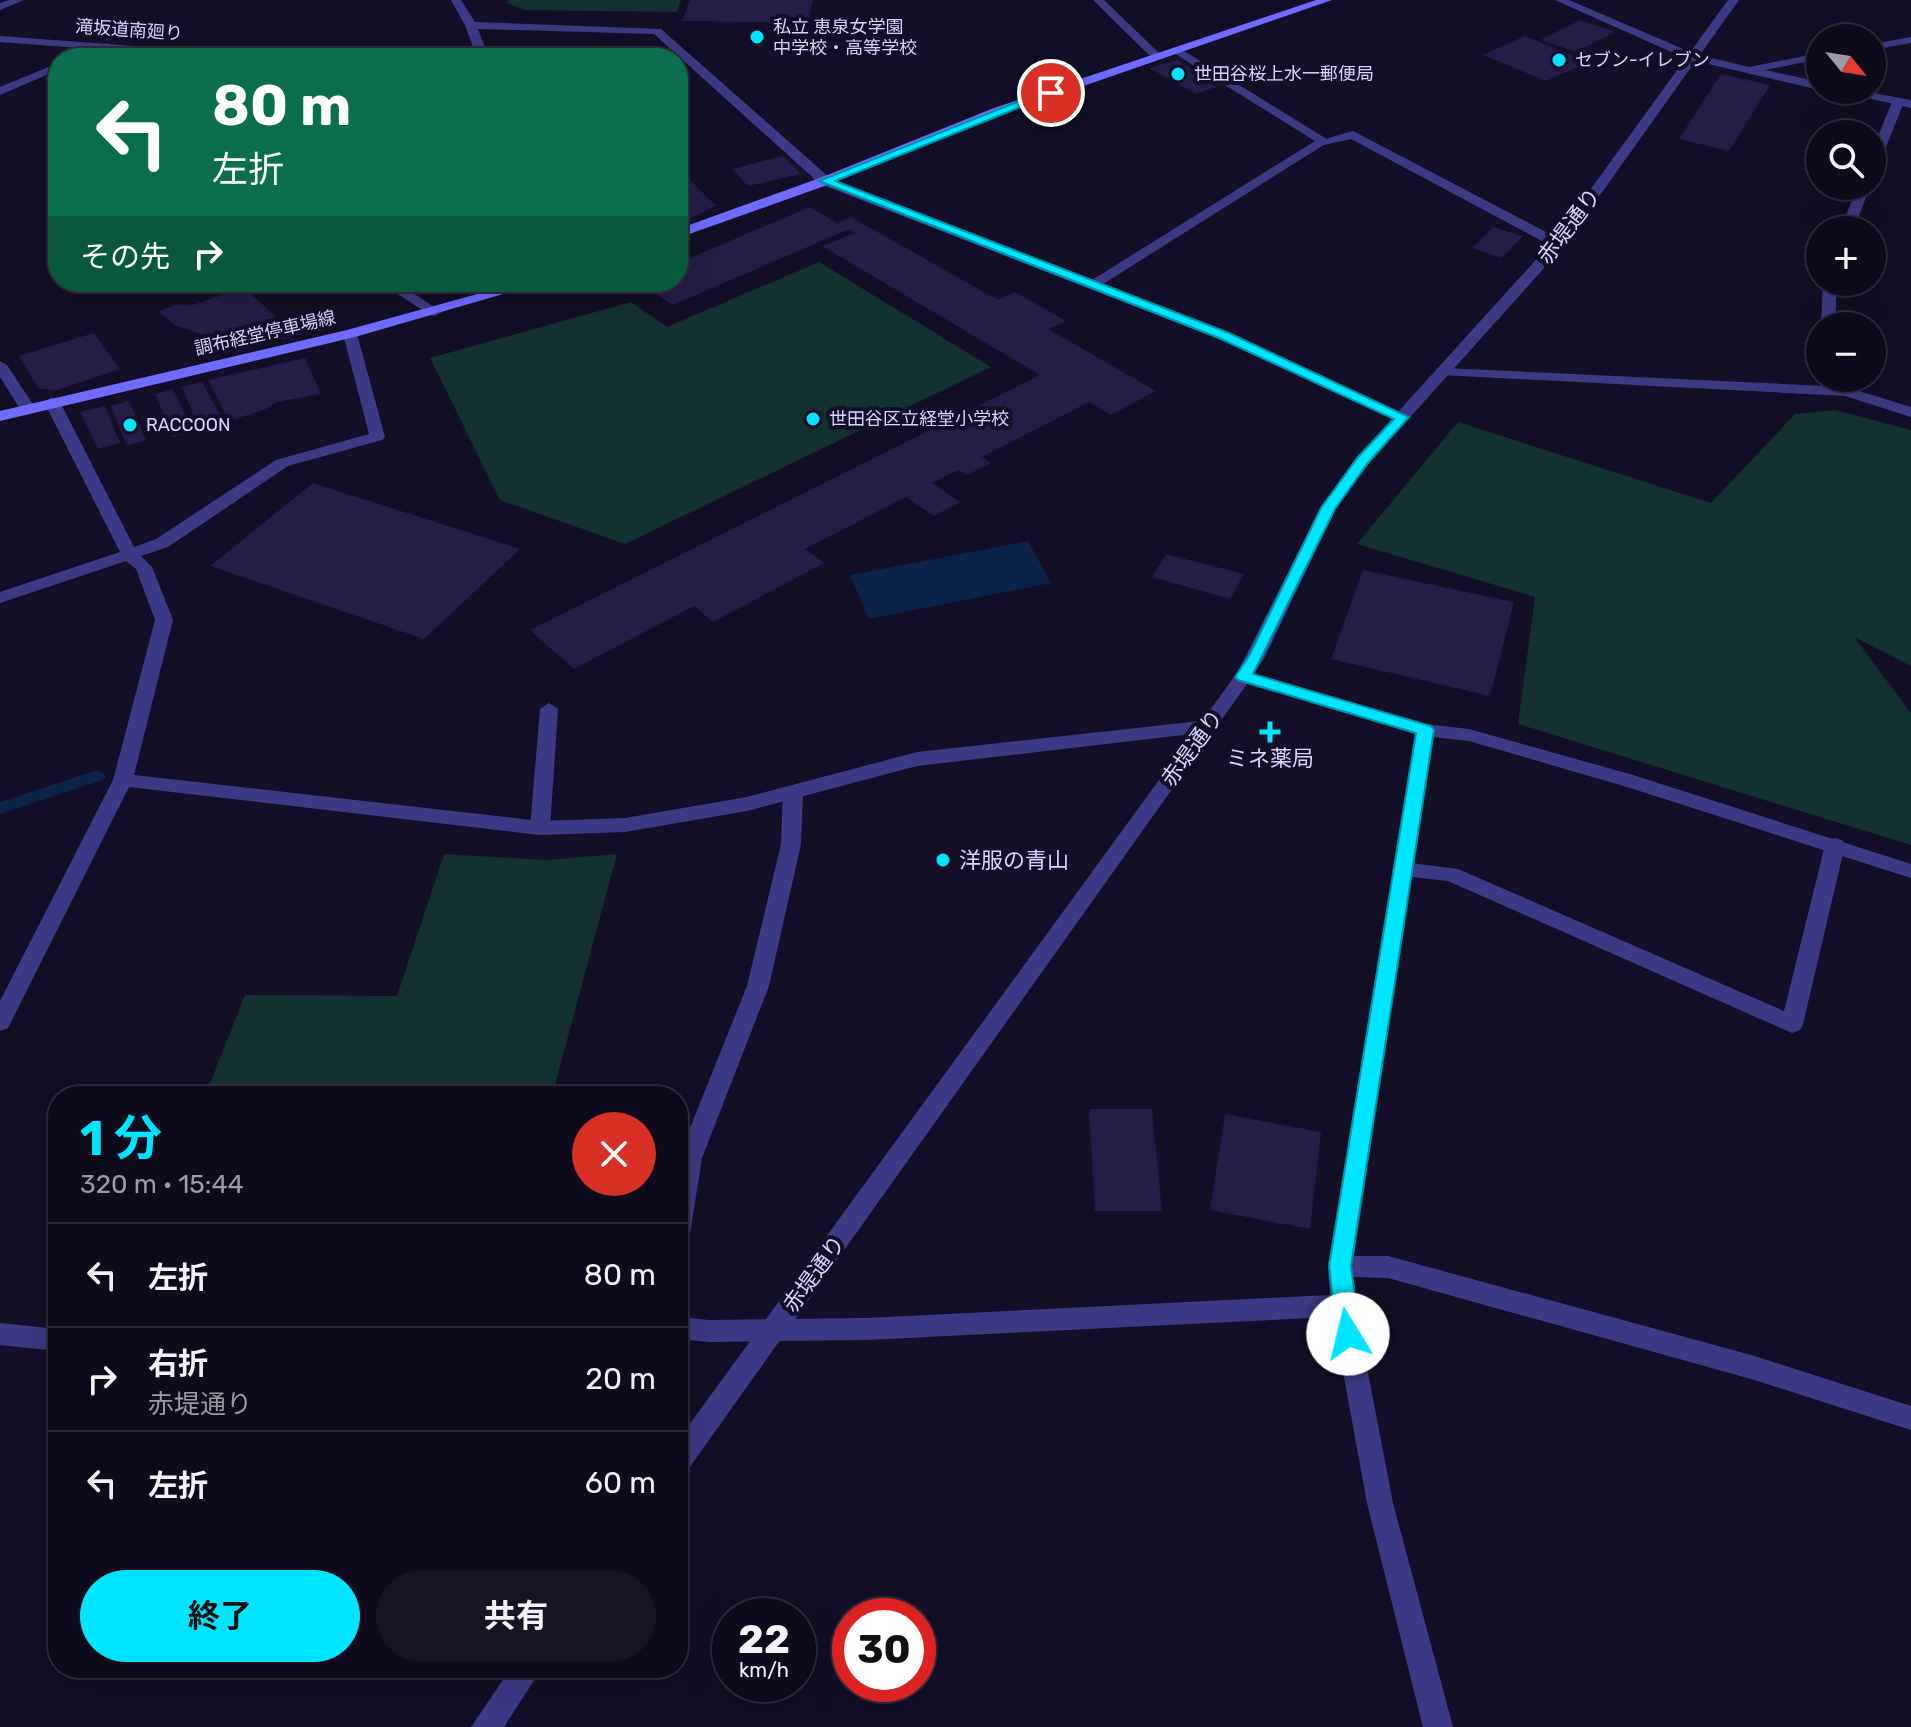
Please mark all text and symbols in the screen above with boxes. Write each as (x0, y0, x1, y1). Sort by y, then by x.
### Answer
street label: 滝坂道南廻り (74, 15, 184, 45)
place label: 私立 恵泉女学園 中学校・高等学校 (773, 16, 917, 59)
north arrow (1806, 24, 1886, 104)
map controls (1806, 24, 1886, 392)
marker: 私立 恵泉女学園 中学校・高等学校 (748, 28, 766, 46)
place label: セブン-イレブン (1575, 49, 1710, 71)
marker: セブン-イレブン (1550, 51, 1568, 69)
pin (1017, 59, 1085, 127)
place label: 世田谷桜上水一郵便局 (1194, 63, 1374, 85)
marker: 世田谷桜上水一郵便局 (1169, 65, 1187, 83)
icon: arrive (1029, 71, 1073, 115)
text: 80 m (212, 73, 351, 139)
icon: left (80, 80, 184, 184)
button: search (1806, 120, 1886, 200)
text: 左折 (212, 148, 284, 191)
street label: 赤堤通り (1532, 183, 1606, 269)
button: + (1806, 216, 1886, 296)
icon: right (186, 232, 230, 276)
text: その先 (80, 239, 170, 275)
street label: 調布経堂停車場線 (192, 306, 338, 360)
button: − (1806, 312, 1886, 392)
place label: 世田谷区立経堂小学校 (829, 408, 1009, 430)
marker: 世田谷区立経堂小学校 (804, 410, 822, 428)
place label: RACCOON (146, 414, 230, 436)
marker: RACCOON (121, 416, 139, 434)
street label: 赤堤通り (1155, 704, 1229, 792)
marker: ミネ薬局 (1261, 723, 1279, 741)
place label: ミネ薬局 (1226, 745, 1314, 772)
place label: 洋服の青山 (959, 847, 1069, 874)
marker: 洋服の青山 (934, 851, 952, 869)
text: 1 分 (80, 1110, 162, 1167)
button: close (572, 1112, 656, 1196)
text: 320 m · 15:44 (80, 1169, 244, 1200)
street label: 赤堤通り (777, 1230, 851, 1318)
icon: left (80, 1253, 124, 1297)
text: 80 m (584, 1257, 656, 1293)
text: 左折 (148, 1260, 208, 1296)
position arrow (1306, 1292, 1390, 1376)
text: 右折 (148, 1346, 208, 1382)
icon: right (80, 1357, 124, 1401)
text: 20 m (585, 1361, 656, 1397)
text: 赤堤通り (148, 1389, 252, 1420)
icon: left (80, 1461, 124, 1505)
text: 60 m (585, 1465, 656, 1501)
text: 左折 (148, 1468, 208, 1504)
button: 終了 (80, 1570, 360, 1662)
button: 共有 (376, 1570, 656, 1662)
speed limit sign: 30 (832, 1598, 936, 1702)
text: 22 (738, 1616, 790, 1663)
text: km/h (739, 1658, 789, 1682)

